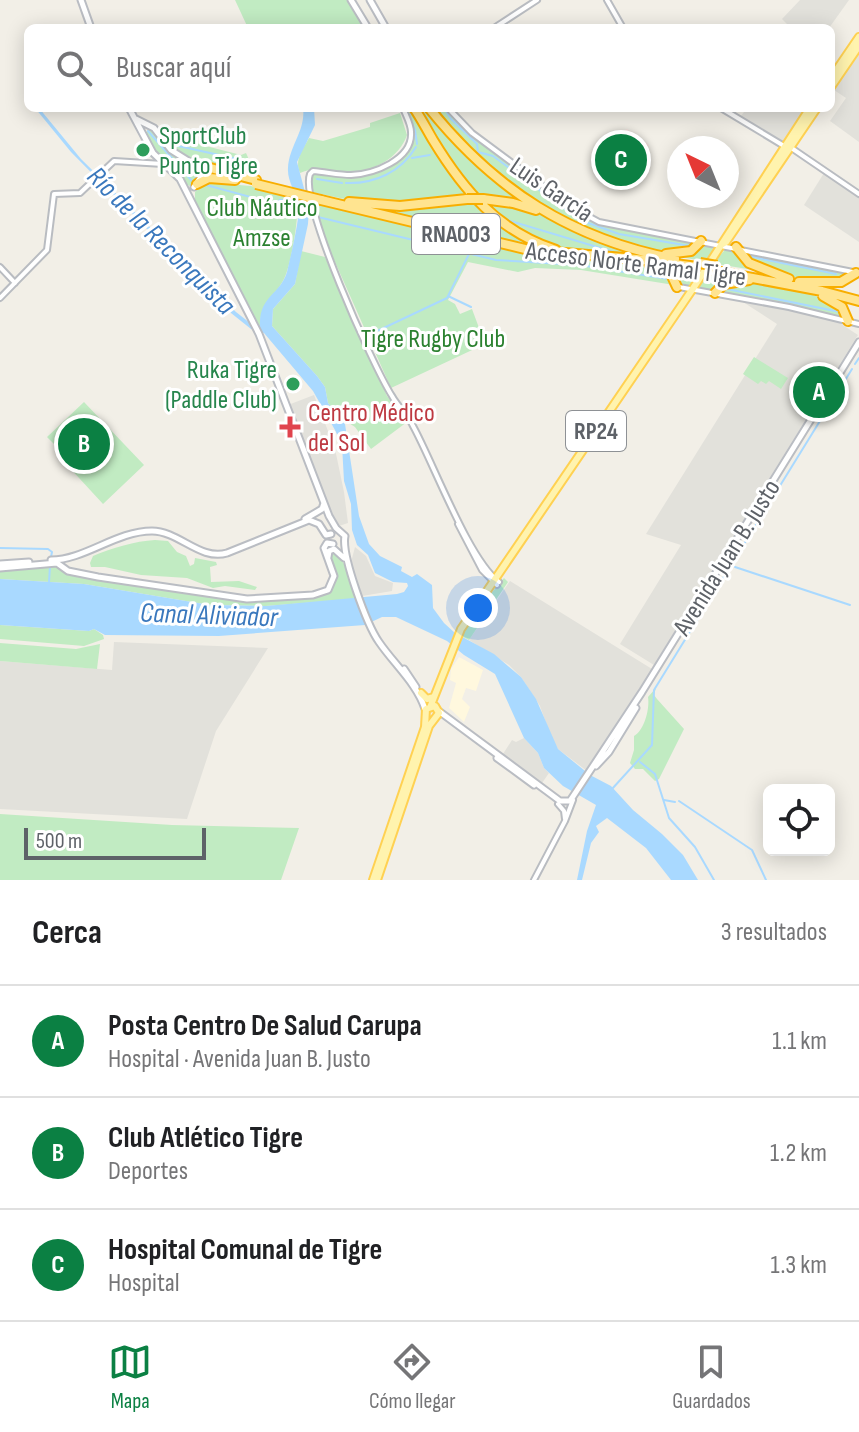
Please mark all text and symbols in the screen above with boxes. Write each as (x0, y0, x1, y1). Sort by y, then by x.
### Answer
search box (24, 24, 835, 112)
icon: search (52, 46, 96, 90)
text: Buscar aquí (116, 50, 231, 86)
place label: SportClub Punto Tigre (159, 121, 258, 182)
pin: C (595, 130, 647, 190)
north arrow (667, 136, 739, 208)
marker: SportClub Punto Tigre (134, 141, 152, 159)
street label: Luis García (504, 151, 599, 229)
water label: Río de la Reconquista (80, 160, 242, 322)
park label: Club Náutico Amzse (206, 193, 318, 254)
road number: RNA003 (412, 214, 500, 254)
street label: Acceso Norte Ramal Tigre (523, 235, 748, 293)
park label: Tigre Rugby Club (361, 324, 505, 355)
place label: Ruka Tigre (Paddle Club) (165, 355, 277, 416)
pin: A (793, 362, 845, 422)
marker: Ruka Tigre (Paddle Club) (284, 375, 302, 393)
place label: Centro Médico del Sol (308, 398, 435, 459)
road number: RP24 (566, 411, 626, 451)
pin: B (58, 414, 110, 474)
marker: Centro Médico del Sol (279, 416, 301, 438)
street label: Avenida Juan B. Justo (666, 474, 788, 642)
your location (458, 588, 498, 628)
water label: Canal Aliviador (140, 597, 279, 634)
map controls (763, 784, 835, 856)
button: locate (763, 784, 835, 856)
scale bar (24, 824, 206, 860)
text: 500 m (36, 828, 82, 855)
text: Cerca (32, 912, 102, 953)
text: 3 resultados (721, 917, 827, 948)
text: Posta Centro De Salud Carupa (108, 1008, 422, 1044)
text: A (52, 1026, 64, 1057)
text: 1.1 km (772, 1026, 827, 1057)
text: Hospital · Avenida Juan B. Justo (108, 1044, 371, 1075)
text: Club Atlético Tigre (108, 1120, 303, 1156)
text: B (52, 1138, 64, 1169)
text: 1.2 km (770, 1138, 827, 1169)
text: Deportes (108, 1156, 188, 1187)
text: Hospital Comunal de Tigre (108, 1232, 382, 1268)
text: C (51, 1250, 65, 1281)
text: 1.3 km (771, 1250, 827, 1281)
text: Hospital (108, 1268, 180, 1299)
tab: Mapa (108, 1340, 152, 1415)
tab: Cómo llegar (369, 1340, 456, 1415)
tab: Guardados (672, 1340, 751, 1415)

